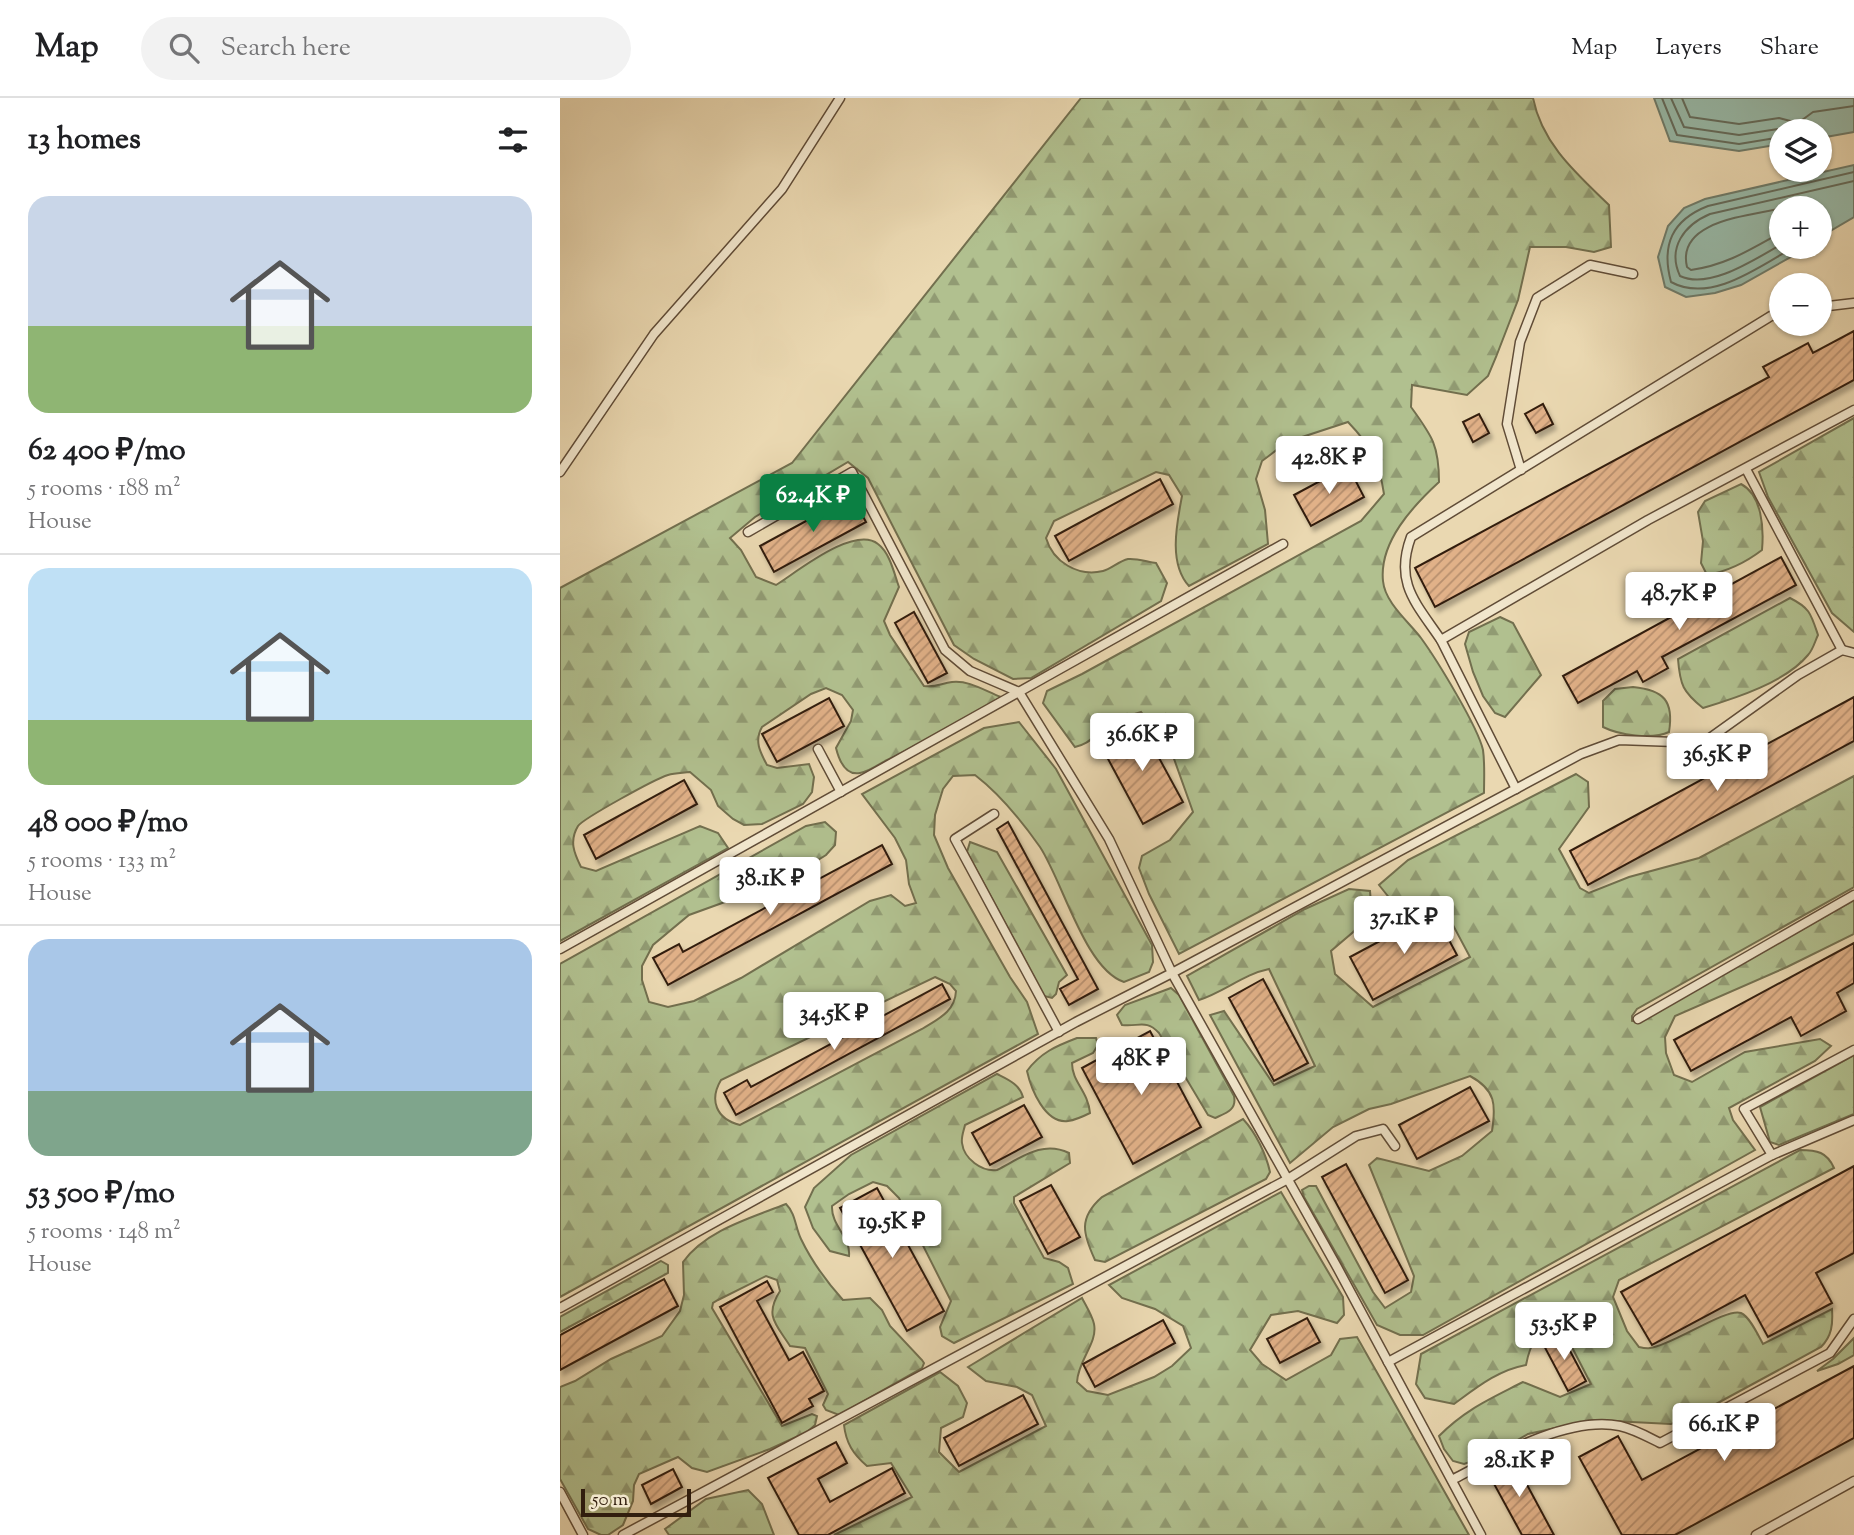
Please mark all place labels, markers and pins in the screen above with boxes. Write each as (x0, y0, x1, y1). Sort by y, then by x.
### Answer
pin: 42.8K ₽ (1264, 436, 1394, 496)
pin: 62.4K ₽ (748, 474, 878, 534)
pin: 48.7K ₽ (1614, 573, 1744, 632)
pin: 36.6K ₽ (1077, 714, 1207, 773)
pin: 36.5K ₽ (1652, 734, 1782, 793)
pin: 38.1K ₽ (705, 858, 835, 917)
pin: 37.1K ₽ (1339, 896, 1469, 956)
pin: 34.5K ₽ (769, 992, 899, 1052)
pin: 48K ₽ (1092, 1038, 1190, 1097)
pin: 19.5K ₽ (827, 1200, 957, 1260)
pin: 53.5K ₽ (1499, 1302, 1629, 1362)
pin: 66.1K ₽ (1659, 1404, 1789, 1463)
pin: 28.1K ₽ (1454, 1440, 1584, 1499)

